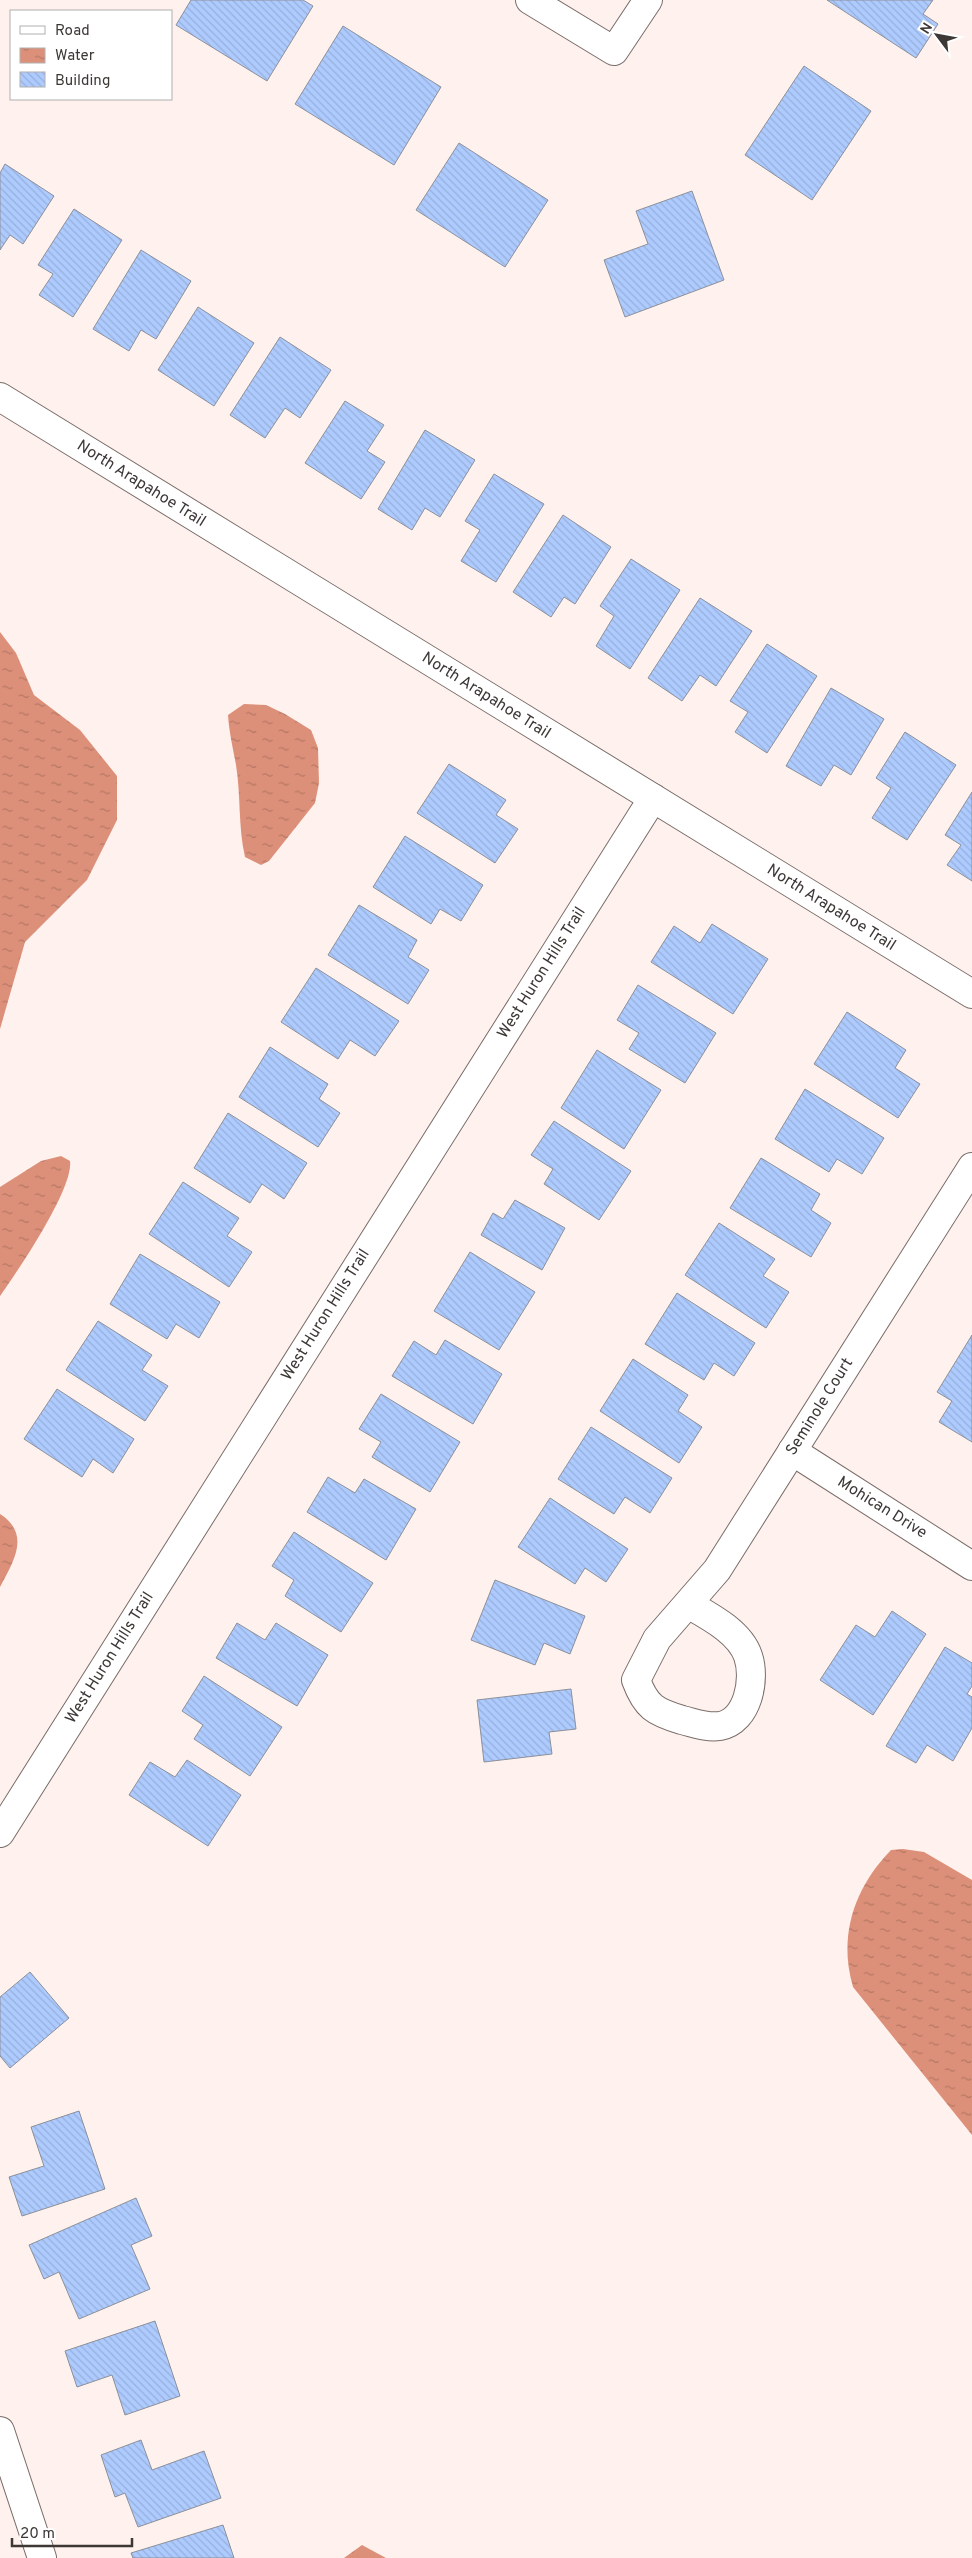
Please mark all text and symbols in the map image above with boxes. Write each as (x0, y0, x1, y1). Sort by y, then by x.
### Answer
legend (10, 10, 172, 100)
north arrow (912, 10, 962, 60)
text: N (917, 20, 937, 38)
text: Road (55, 22, 90, 41)
text: Water (55, 47, 95, 66)
text: Building (55, 72, 110, 91)
street label: North Arapahoe Trail (73, 436, 209, 532)
street label: North Arapahoe Trail (418, 648, 554, 744)
street label: North Arapahoe Trail (763, 860, 899, 956)
street label: West Huron Hills Trail (493, 904, 591, 1042)
street label: West Huron Hills Trail (277, 1246, 375, 1384)
street label: Seminole Court (782, 1354, 858, 1460)
street label: Mohican Drive (833, 1472, 931, 1544)
street label: West Huron Hills Trail (61, 1589, 159, 1727)
scale bar (12, 2516, 132, 2548)
text: 20 m (20, 2525, 55, 2544)

